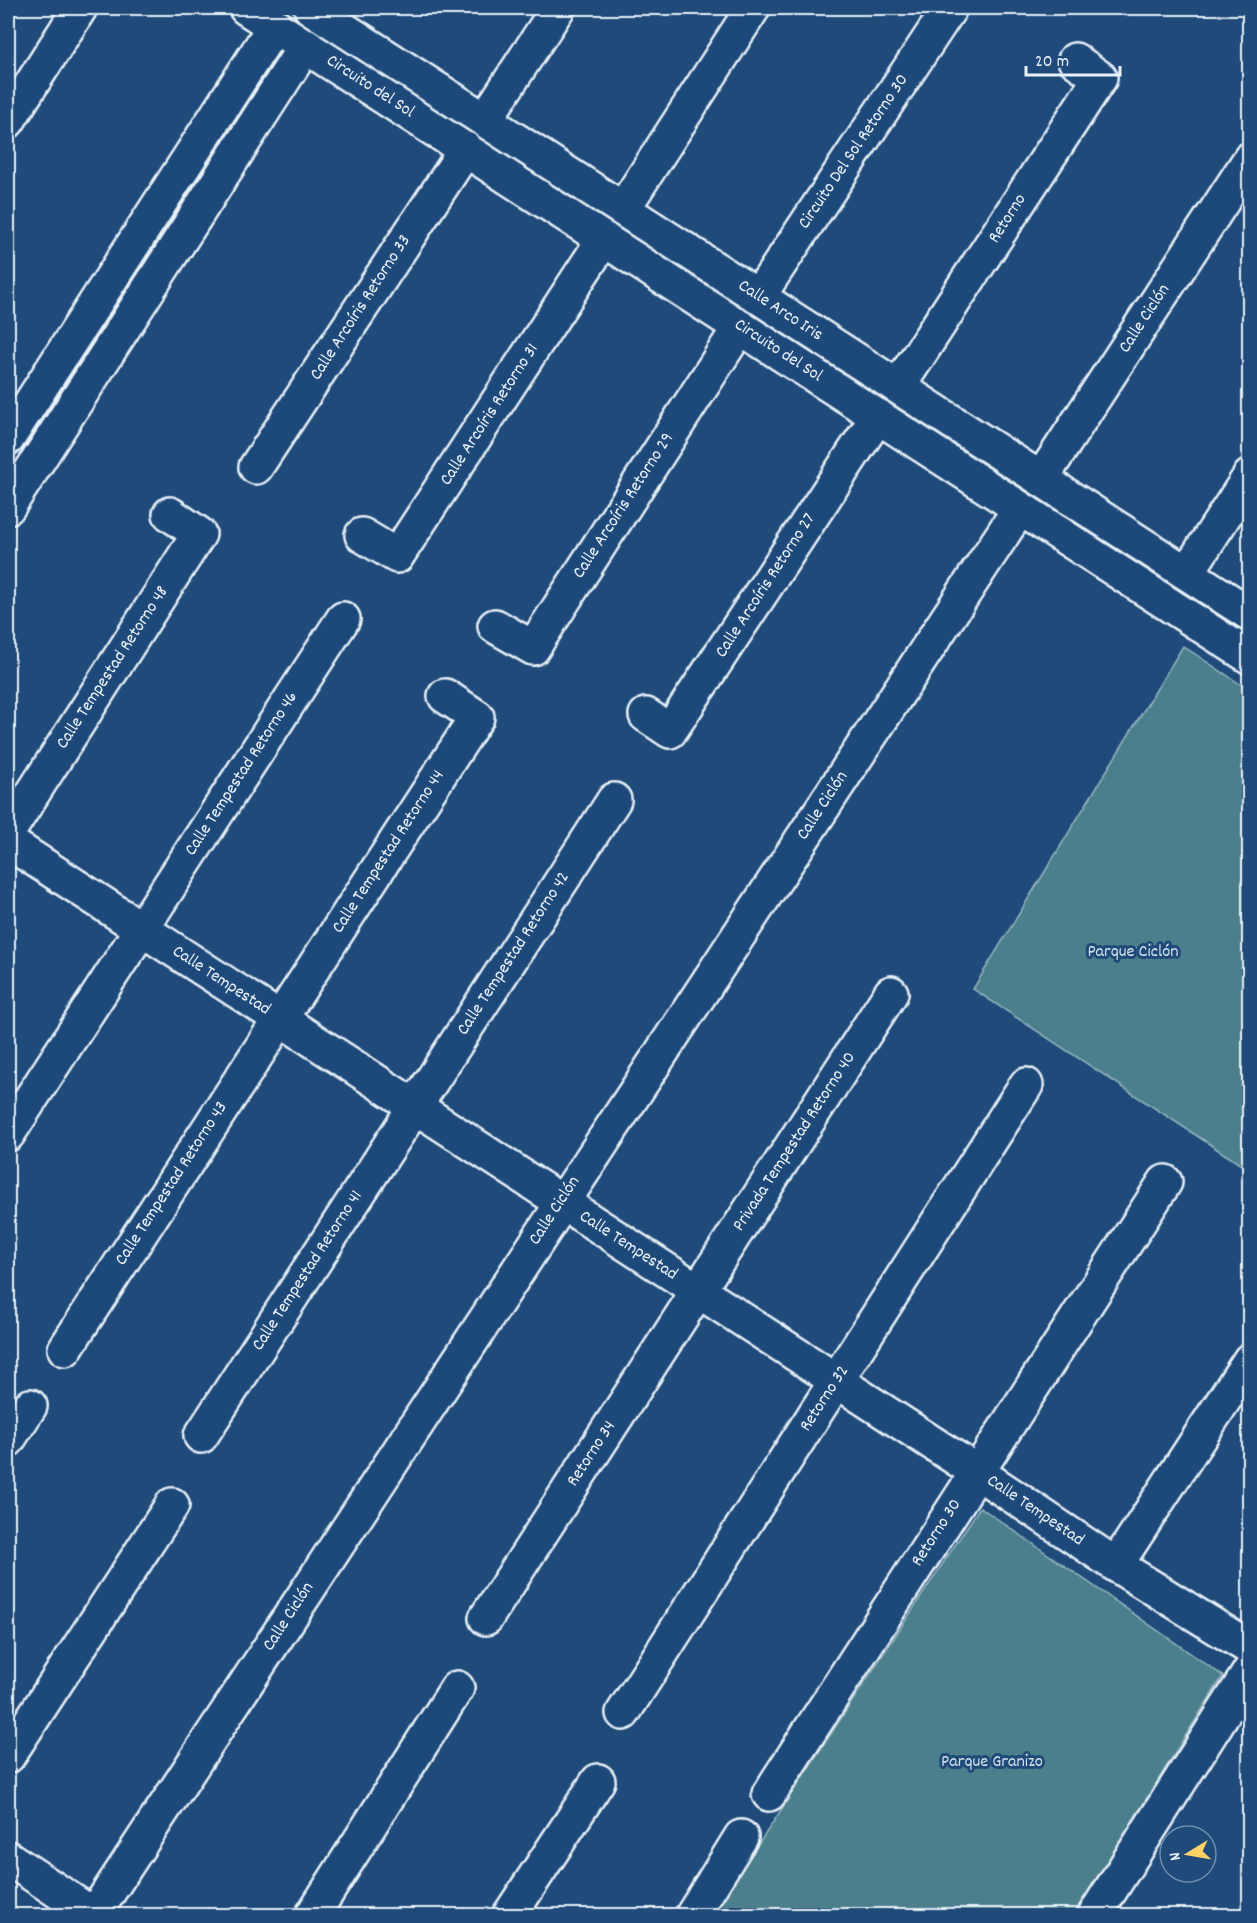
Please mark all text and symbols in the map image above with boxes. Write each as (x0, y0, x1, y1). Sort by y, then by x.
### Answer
scale bar (1026, 39, 1120, 77)
street label: Circuito del Sol (321, 49, 420, 125)
text: 20 m (1035, 50, 1069, 75)
street label: Circuito Del Sol Retorno 30 (793, 69, 915, 235)
street label: Retorno (983, 189, 1033, 249)
street label: Calle Arcoíris Retorno 33 (304, 230, 418, 386)
street label: Calle Arco Iris (733, 274, 827, 348)
street label: Calle Ciclón (1113, 279, 1177, 359)
street label: Circuito del Sol (729, 313, 828, 389)
street label: Calle Arcoíris Retorno 31 (435, 339, 545, 491)
street label: Calle Arcoíris Retorno 29 (567, 428, 681, 584)
street label: Calle Arcoíris Retorno 27 (710, 509, 822, 663)
street label: Calle Tempestad Retorno 48 (51, 582, 175, 754)
street label: Calle Tempestad Retorno 46 (179, 687, 305, 861)
street label: Calle Tempestad Retorno 44 (327, 765, 451, 939)
street label: Calle Ciclón (791, 766, 855, 846)
street label: Calle Tempestad Retorno 42 (452, 867, 576, 1041)
street label: Calle Tempestad (167, 940, 275, 1022)
park label: Parque Ciclón (1087, 940, 1179, 965)
street label: Privada Tempestad Retorno 40 (727, 1047, 863, 1237)
street label: Calle Tempestad Retorno 43 (110, 1097, 234, 1271)
street label: Calle Ciclón (523, 1171, 587, 1251)
street label: Calle Tempestad Retorno 41 (247, 1186, 369, 1356)
street label: Calle Tempestad (574, 1205, 682, 1287)
street label: Retorno 32 (794, 1361, 856, 1437)
street label: Retorno 34 (561, 1416, 623, 1492)
street label: Calle Tempestad (981, 1469, 1089, 1553)
street label: Retorno 30 (906, 1494, 968, 1572)
street label: Calle Ciclón (257, 1577, 321, 1657)
park label: Parque Granizo (941, 1750, 1043, 1775)
north arrow (1158, 1824, 1218, 1884)
text: N (1164, 1850, 1188, 1862)

